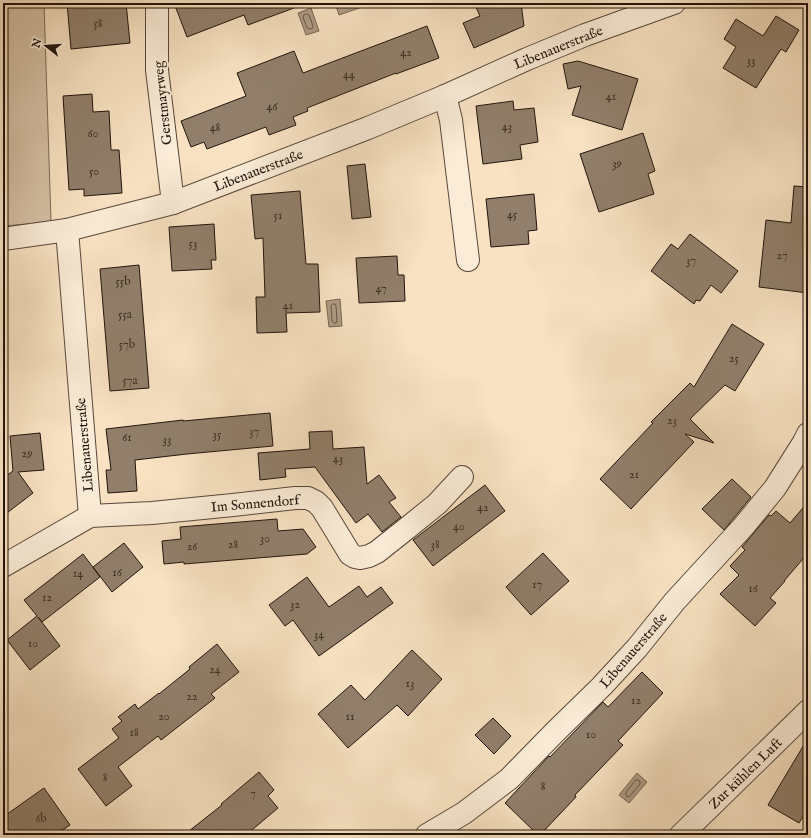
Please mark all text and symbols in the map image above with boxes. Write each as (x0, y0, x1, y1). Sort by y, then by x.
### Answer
house number: 58 (93, 16, 103, 31)
street label: Libenauerstraße (511, 22, 606, 74)
north arrow (26, 26, 66, 66)
text: N (29, 36, 46, 51)
house number: 42 (400, 45, 412, 60)
house number: 33 (747, 53, 755, 68)
street label: Gerstmayrweg (150, 60, 176, 146)
house number: 44 (343, 67, 355, 82)
house number: 41 (606, 89, 616, 104)
house number: 46 (267, 99, 278, 114)
house number: 43 (502, 119, 512, 134)
house number: 48 (210, 120, 221, 135)
house number: 60 (88, 126, 99, 141)
street label: Libenauerstraße (211, 145, 306, 196)
house number: 39 (612, 156, 622, 171)
house number: 50 (89, 164, 99, 179)
house number: 45 (507, 207, 518, 222)
house number: 51 (274, 208, 282, 223)
house number: 53 (189, 236, 197, 251)
house number: 27 (776, 248, 788, 263)
house number: 37 (686, 253, 696, 268)
house number: 55b (115, 274, 131, 289)
house number: 47 (375, 281, 387, 296)
house number: 41 (283, 298, 293, 313)
house number: 55a (118, 307, 133, 322)
house number: 57b (119, 337, 135, 352)
house number: 25 (729, 351, 740, 366)
house number: 57a (122, 373, 138, 388)
street label: Libenauerstraße (72, 397, 98, 493)
house number: 23 (667, 413, 677, 428)
house number: 37 (249, 424, 259, 439)
house number: 35 (213, 427, 222, 442)
house number: 61 (122, 430, 132, 445)
house number: 33 (163, 432, 171, 447)
house number: 29 (22, 446, 32, 461)
house number: 43 (333, 451, 343, 466)
house number: 21 (629, 467, 639, 482)
street label: Im Sonnendorf (210, 491, 303, 517)
house number: 42 (477, 500, 489, 515)
house number: 40 (453, 519, 465, 534)
house number: 30 (260, 531, 270, 546)
house number: 28 (228, 537, 238, 552)
house number: 38 (430, 537, 440, 552)
house number: 26 (187, 539, 198, 554)
house number: 16 (112, 565, 123, 580)
house number: 14 (73, 566, 83, 581)
house number: 17 (532, 577, 542, 592)
house number: 16 (748, 581, 759, 596)
house number: 12 (42, 590, 52, 605)
house number: 32 (290, 597, 300, 612)
street label: Libenauerstraße (596, 609, 672, 692)
house number: 34 (314, 627, 324, 642)
house number: 10 (28, 636, 38, 651)
house number: 24 (209, 662, 221, 677)
house number: 13 (406, 676, 414, 691)
house number: 22 (186, 689, 198, 704)
house number: 12 (631, 693, 641, 708)
house number: 20 (158, 709, 170, 724)
house number: 11 (346, 709, 354, 724)
house number: 18 (129, 725, 139, 740)
house number: 10 (586, 727, 596, 742)
street label: Zur kühlen Luft (705, 734, 786, 813)
house number: 8 (103, 770, 108, 785)
house number: 8 (541, 779, 546, 794)
house number: 7 (250, 786, 256, 801)
house number: 6b (35, 811, 47, 826)

